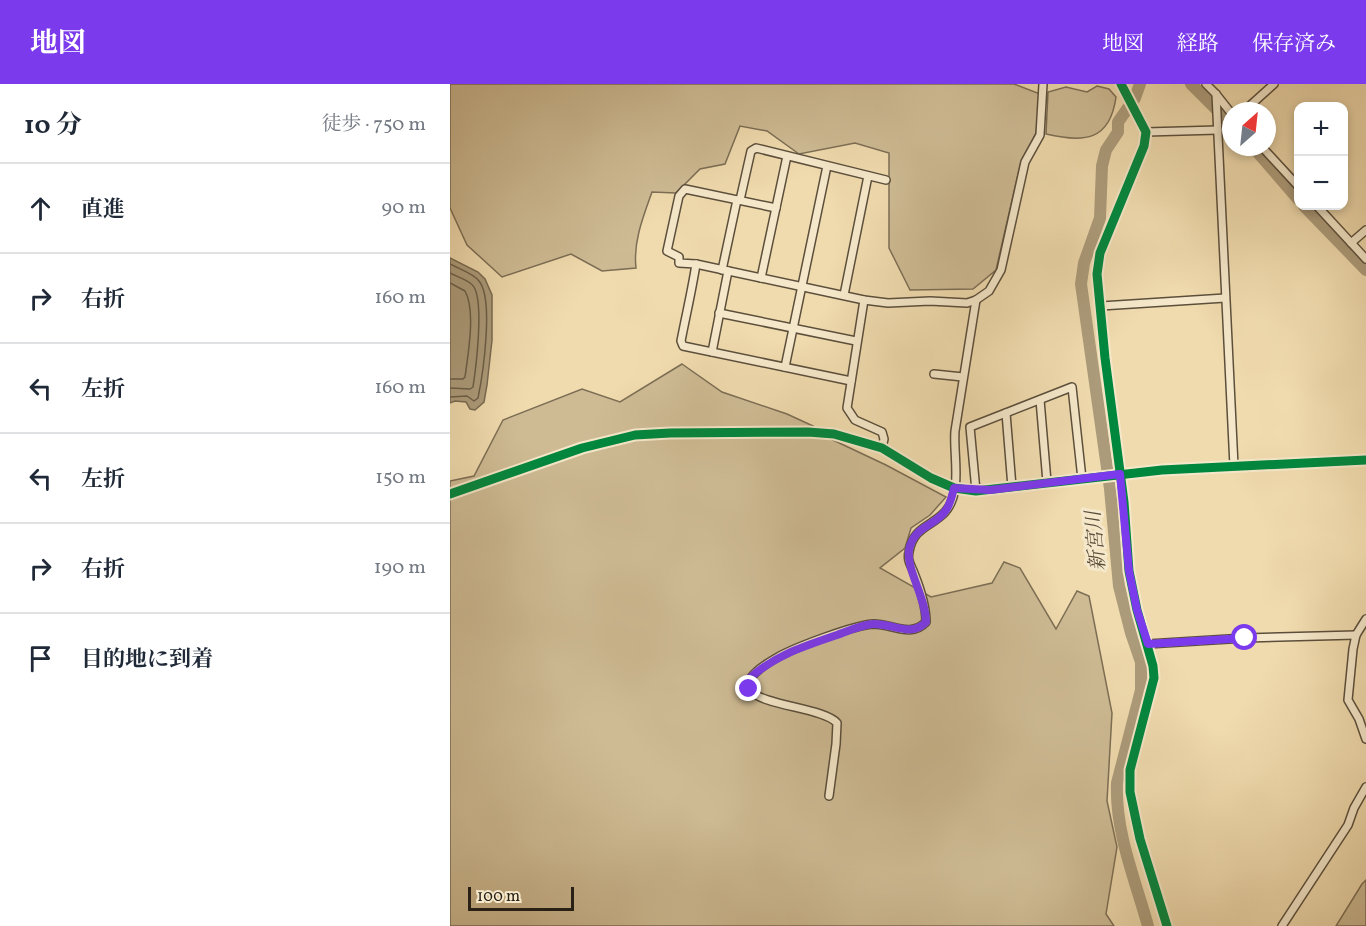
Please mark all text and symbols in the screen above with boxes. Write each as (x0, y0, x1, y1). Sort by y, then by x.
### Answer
text: 地図 (30, 25, 86, 64)
text: 地図 (1102, 30, 1144, 59)
text: 経路 (1177, 30, 1219, 59)
text: 保存済み (1252, 30, 1336, 59)
north arrow (1222, 102, 1276, 156)
map controls (1294, 102, 1348, 210)
button: + (1294, 102, 1348, 156)
text: 10 分 (24, 108, 82, 144)
text: 徒歩 · 750 m (321, 111, 426, 139)
button: − (1294, 156, 1348, 210)
icon: ahead (24, 192, 57, 225)
text: 90 m (382, 194, 426, 222)
text: 直進 (81, 195, 125, 226)
icon: right (24, 282, 57, 315)
text: 160 m (374, 284, 426, 312)
text: 右折 (81, 285, 125, 316)
icon: left (24, 372, 57, 405)
text: 160 m (374, 374, 426, 402)
text: 左折 (81, 375, 125, 406)
icon: left (24, 462, 57, 495)
text: 150 m (375, 464, 426, 492)
text: 左折 (81, 465, 125, 496)
water label: 新宮川 (1080, 508, 1114, 572)
icon: right (24, 552, 57, 585)
text: 190 m (374, 554, 426, 582)
text: 右折 (81, 555, 125, 586)
route start (1231, 624, 1257, 650)
icon: arrive (24, 642, 57, 675)
text: 目的地に到着 (81, 645, 213, 676)
route end (735, 675, 761, 701)
scale bar (468, 884, 574, 912)
text: 100 m (477, 886, 520, 908)

